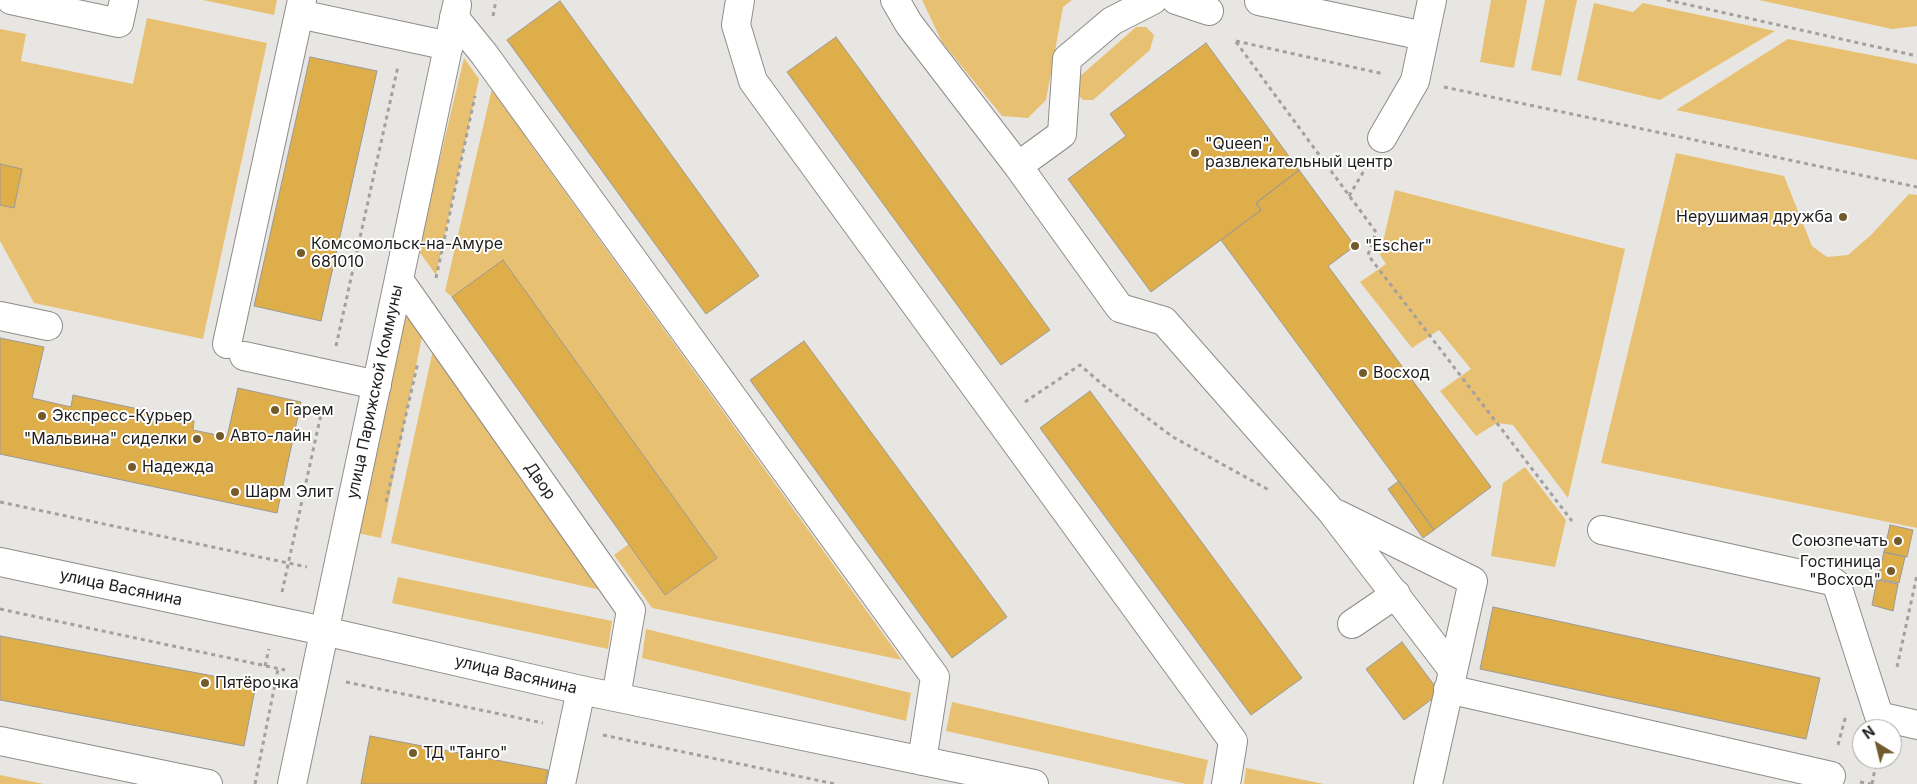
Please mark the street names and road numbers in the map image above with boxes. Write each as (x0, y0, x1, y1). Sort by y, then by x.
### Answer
street label: улица Парижской Коммуны (343, 283, 407, 501)
street label: Двор (520, 458, 560, 504)
street label: улица Васянина (58, 566, 184, 610)
street label: улица Васянина (453, 652, 579, 698)

